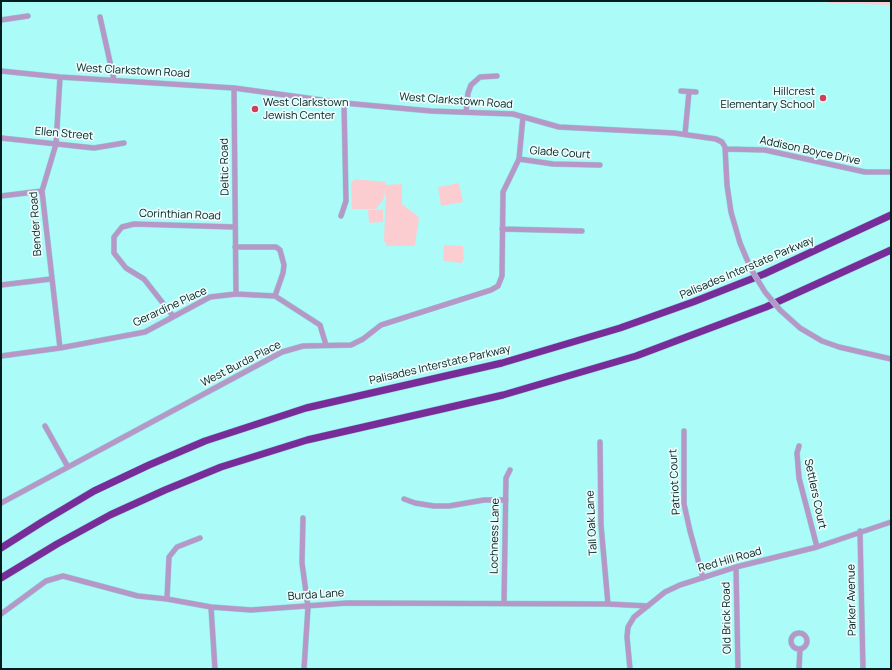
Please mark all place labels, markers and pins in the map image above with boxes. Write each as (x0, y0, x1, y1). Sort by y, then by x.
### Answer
place label: Hillcrest Elementary School (720, 85, 815, 111)
marker: Hillcrest Elementary School (818, 93, 828, 103)
place label: West Clarkstown Jewish Center (263, 96, 349, 122)
marker: West Clarkstown Jewish Center (250, 104, 260, 114)

